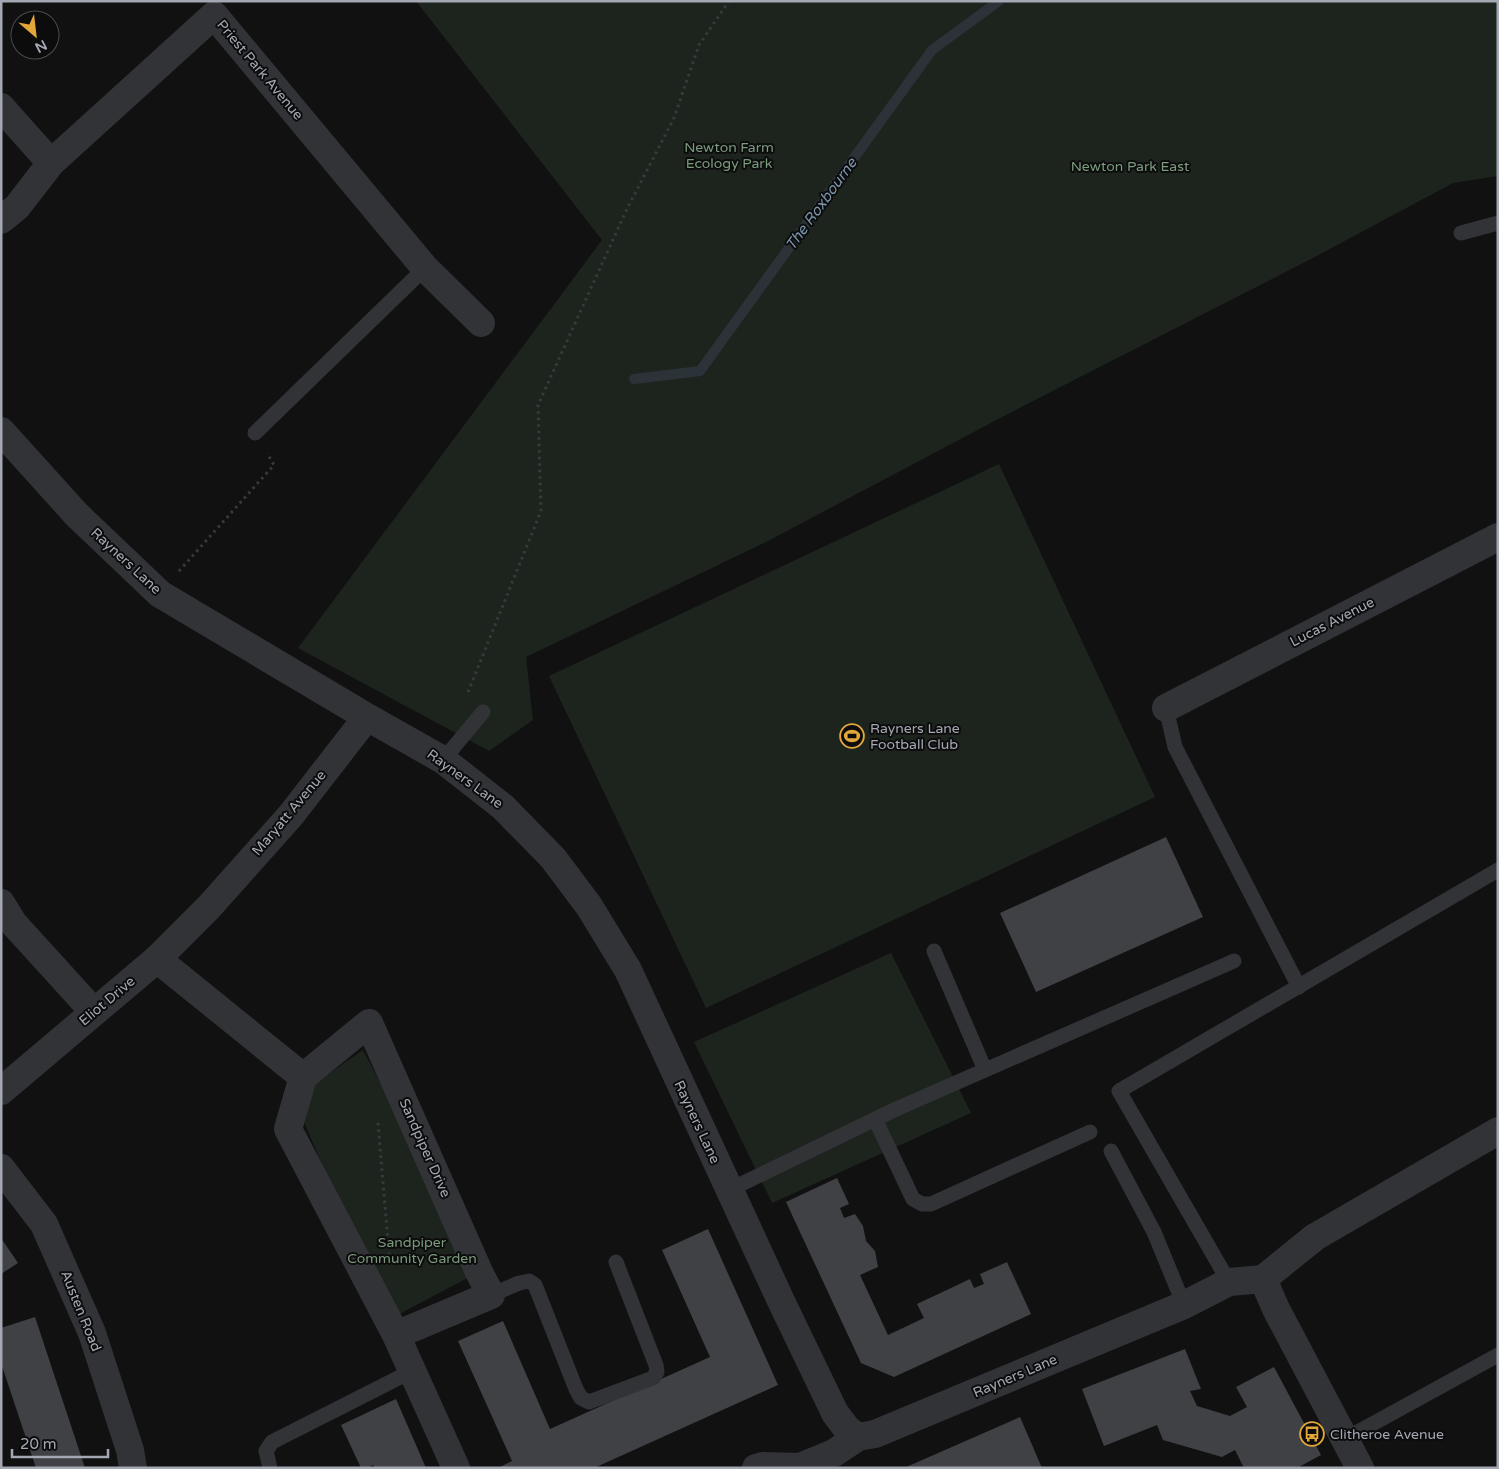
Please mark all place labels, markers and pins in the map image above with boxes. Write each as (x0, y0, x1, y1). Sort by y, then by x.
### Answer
place label: Rayners Lane Football Club (870, 720, 960, 753)
sports icon: Rayners Lane Football Club (839, 723, 865, 749)
bus stop icon: Clitheroe Avenue (1299, 1421, 1325, 1447)
place label: Clitheroe Avenue (1330, 1426, 1444, 1443)

